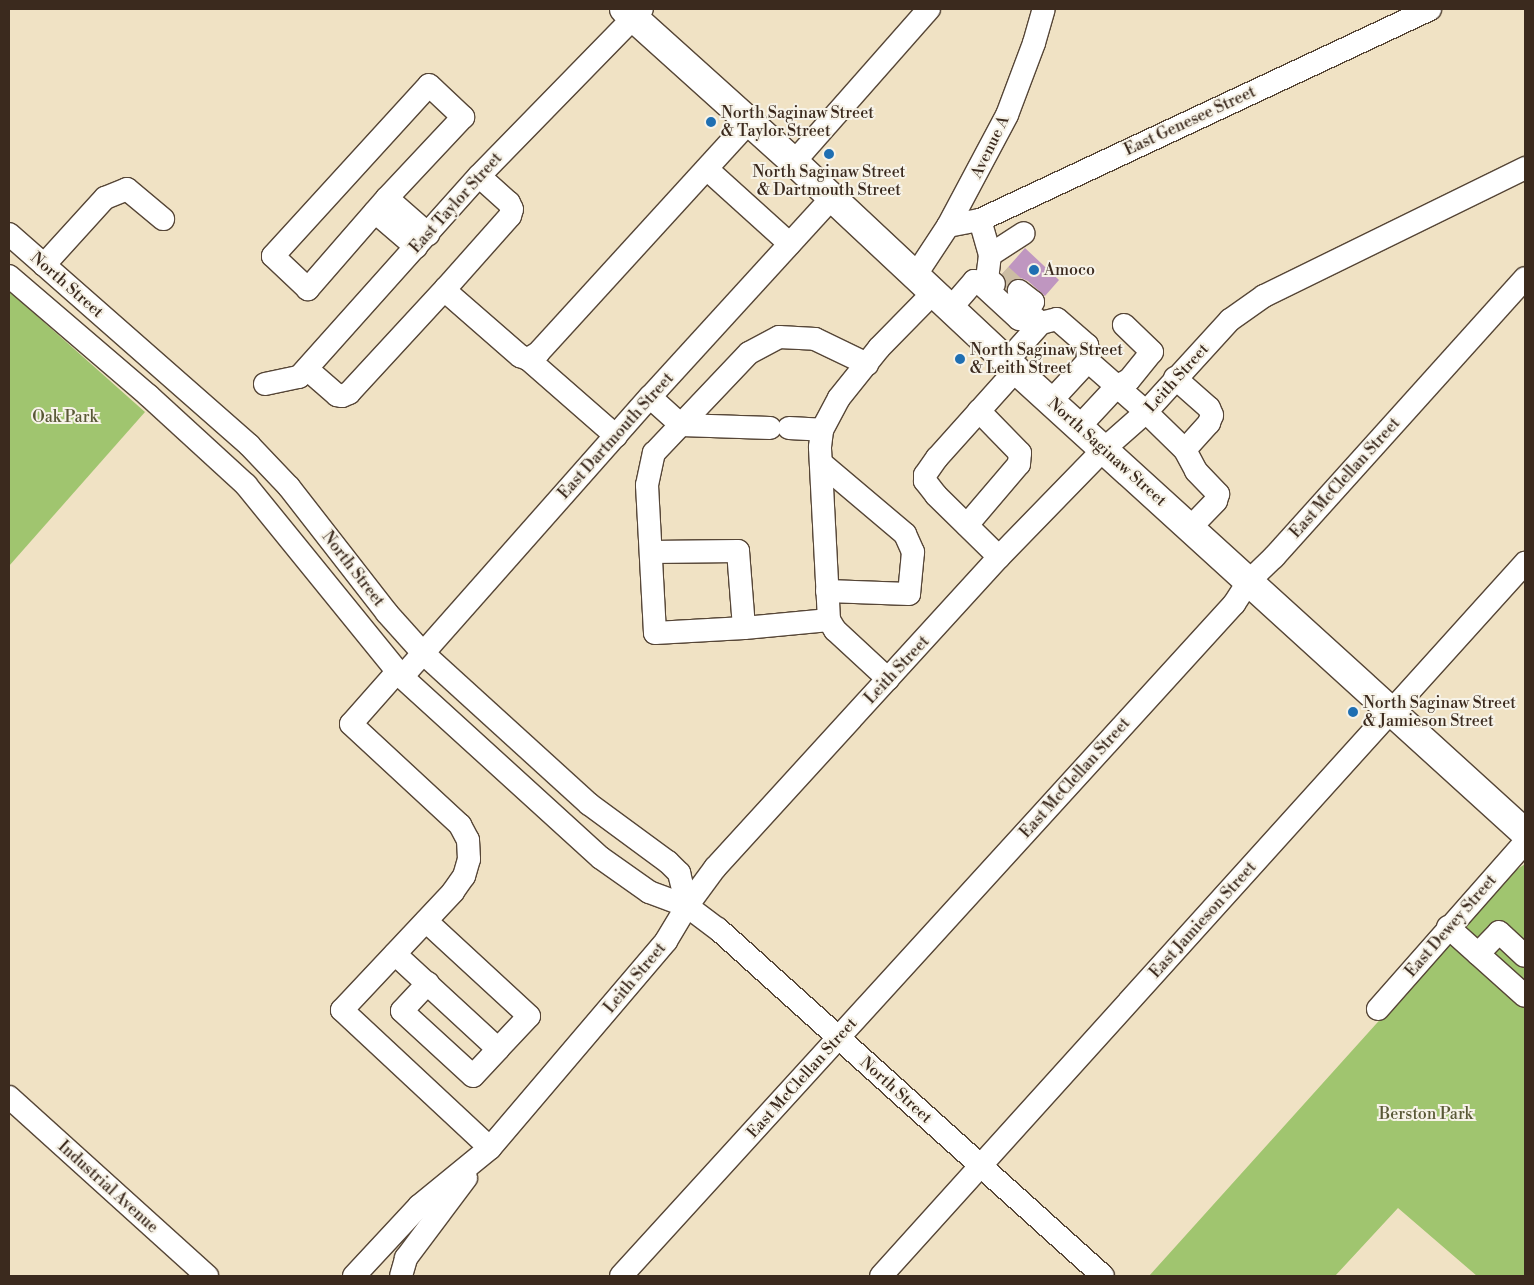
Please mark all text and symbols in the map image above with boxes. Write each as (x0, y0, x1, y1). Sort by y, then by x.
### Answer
street label: East Genesee Street (1121, 82, 1259, 160)
place label: North Saginaw Street & Taylor Street (721, 103, 874, 141)
street label: Avenue A (967, 113, 1013, 181)
marker: North Saginaw Street & Taylor Street (705, 116, 717, 128)
marker: North Saginaw Street & Dartmouth Street (823, 148, 835, 160)
street label: East Taylor Street (406, 149, 506, 257)
place label: North Saginaw Street & Dartmouth Street (753, 162, 905, 200)
street label: North Street (27, 248, 107, 322)
place label: Amoco (1044, 260, 1095, 280)
marker: Amoco (1028, 264, 1040, 276)
place label: North Saginaw Street & Leith Street (970, 340, 1123, 378)
street label: Leith Street (1141, 340, 1213, 416)
marker: North Saginaw Street & Leith Street (954, 353, 966, 365)
street label: East Dartmouth Street (554, 369, 678, 503)
street label: North Saginaw Street (1044, 394, 1170, 510)
park label: Oak Park (32, 407, 98, 427)
street label: East McClellan Street (1286, 414, 1404, 542)
street label: North Street (318, 528, 388, 610)
street label: Leith Street (861, 632, 933, 708)
place label: North Saginaw Street & Jamieson Street (1363, 693, 1516, 731)
marker: North Saginaw Street & Jamieson Street (1347, 706, 1359, 718)
street label: East McClellan Street (1016, 714, 1134, 842)
street label: East Jamieson Street (1146, 858, 1260, 982)
street label: East Dewey Street (1401, 871, 1501, 981)
street label: Leith Street (600, 939, 670, 1017)
street label: East McClellan Street (743, 1014, 861, 1142)
street label: North Street (856, 1053, 936, 1127)
park label: Berston Park (1379, 1104, 1473, 1124)
street label: Industrial Avenue (54, 1137, 162, 1237)

